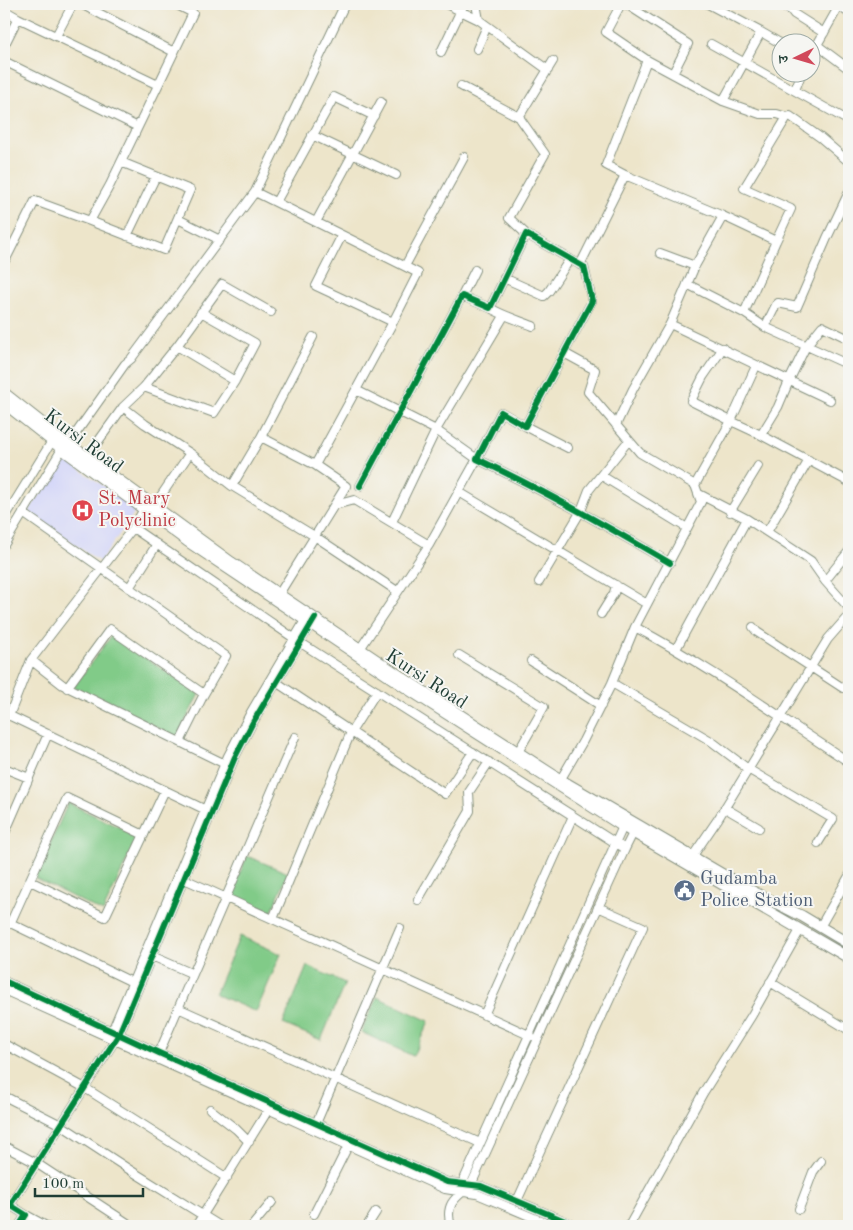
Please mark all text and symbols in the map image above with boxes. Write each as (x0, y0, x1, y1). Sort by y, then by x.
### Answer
north arrow (770, 32, 820, 82)
text: उ (777, 54, 791, 64)
street label: Kursi Road (40, 406, 126, 478)
place label: St. Mary Polyclinic (98, 490, 176, 531)
hospital icon: St. Mary Polyclinic (70, 498, 94, 522)
street label: Kursi Road (382, 647, 470, 713)
place label: Gudamba Police Station (700, 870, 813, 911)
public building icon: Gudamba Police Station (672, 878, 696, 902)
scale bar (35, 1165, 142, 1197)
text: 100 m (42, 1177, 84, 1192)

